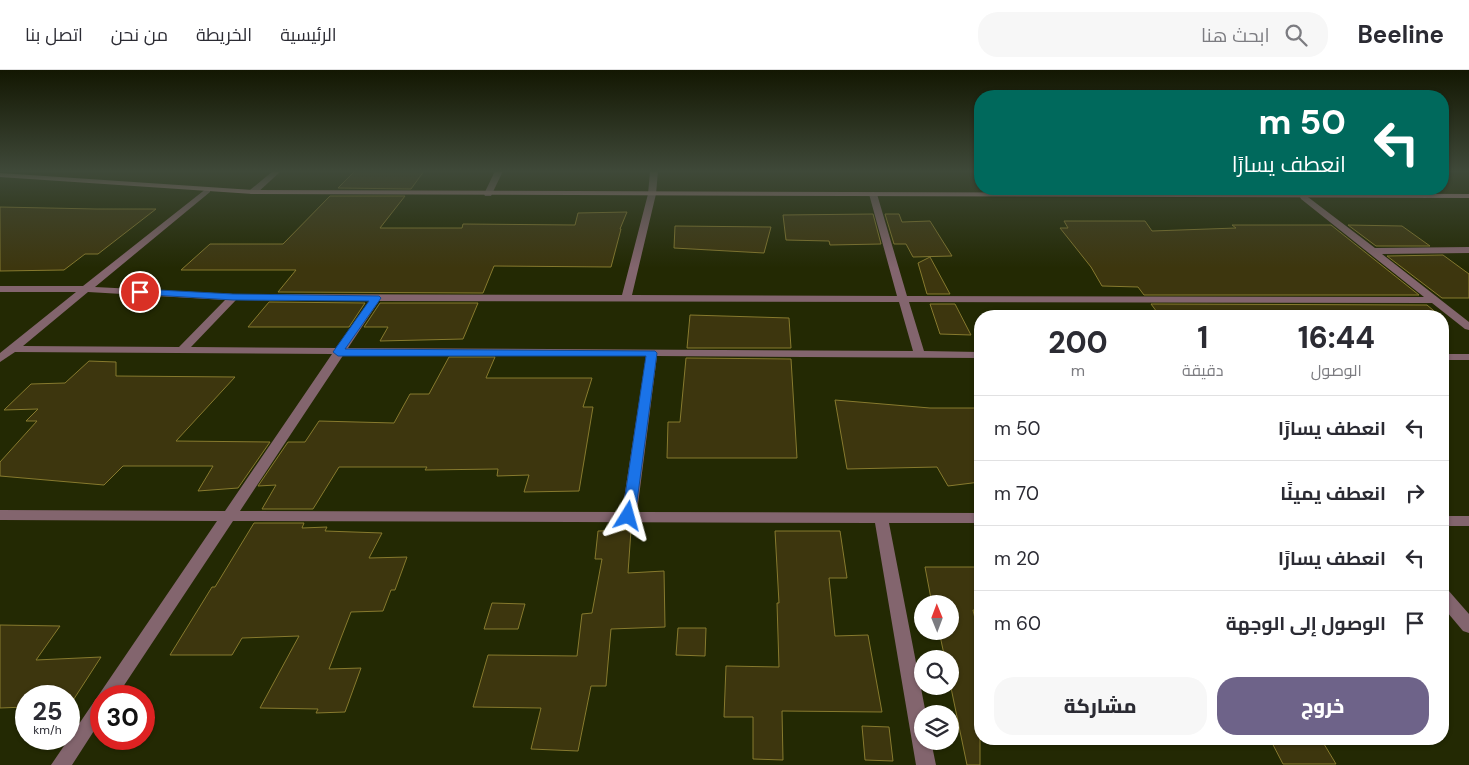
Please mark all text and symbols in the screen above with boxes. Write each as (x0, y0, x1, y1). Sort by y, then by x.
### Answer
search box (978, 12, 1328, 57)
text: Beeline (1358, 19, 1444, 50)
icon: search (1282, 21, 1310, 49)
text: اتصل بنا (25, 23, 83, 47)
text: من نحن (111, 23, 168, 47)
text: الخريطة (196, 23, 252, 47)
text: الرئيسية (280, 23, 337, 47)
text: ابحث هنا (1201, 23, 1270, 48)
text: 50 m (1258, 99, 1346, 145)
icon: left (1364, 110, 1429, 175)
text: انعطف يسارًا (1232, 150, 1346, 179)
pin (119, 271, 161, 313)
icon: arrive (126, 278, 154, 306)
text: 1 (1197, 318, 1208, 357)
text: 16:44 (1298, 318, 1375, 357)
text: 200 (1048, 323, 1108, 362)
text: m (1071, 360, 1085, 381)
text: دقيقة (1182, 360, 1224, 381)
text: الوصول (1311, 360, 1362, 381)
icon: left (1401, 414, 1429, 442)
text: 50 m (994, 416, 1041, 441)
text: انعطف يسارًا (1278, 416, 1386, 441)
icon: right (1401, 479, 1429, 507)
text: 70 m (994, 481, 1039, 506)
text: انعطف يمينًا (1280, 481, 1386, 506)
position arrow (601, 489, 653, 541)
icon: left (1401, 544, 1429, 572)
text: 20 m (994, 546, 1040, 571)
text: انعطف يسارًا (1278, 546, 1386, 571)
north arrow (914, 595, 959, 640)
map controls (914, 595, 959, 750)
icon: arrive (1401, 609, 1429, 637)
text: 60 m (994, 611, 1041, 636)
text: الوصول إلى الوجهة (1226, 611, 1386, 636)
button: search (914, 650, 959, 695)
button: مشاركة (994, 677, 1207, 735)
button: خروج (1217, 677, 1429, 735)
speed limit sign: 30 (90, 685, 155, 750)
text: 25 (33, 695, 62, 728)
button: layers (914, 705, 959, 750)
text: km/h (33, 722, 62, 738)

